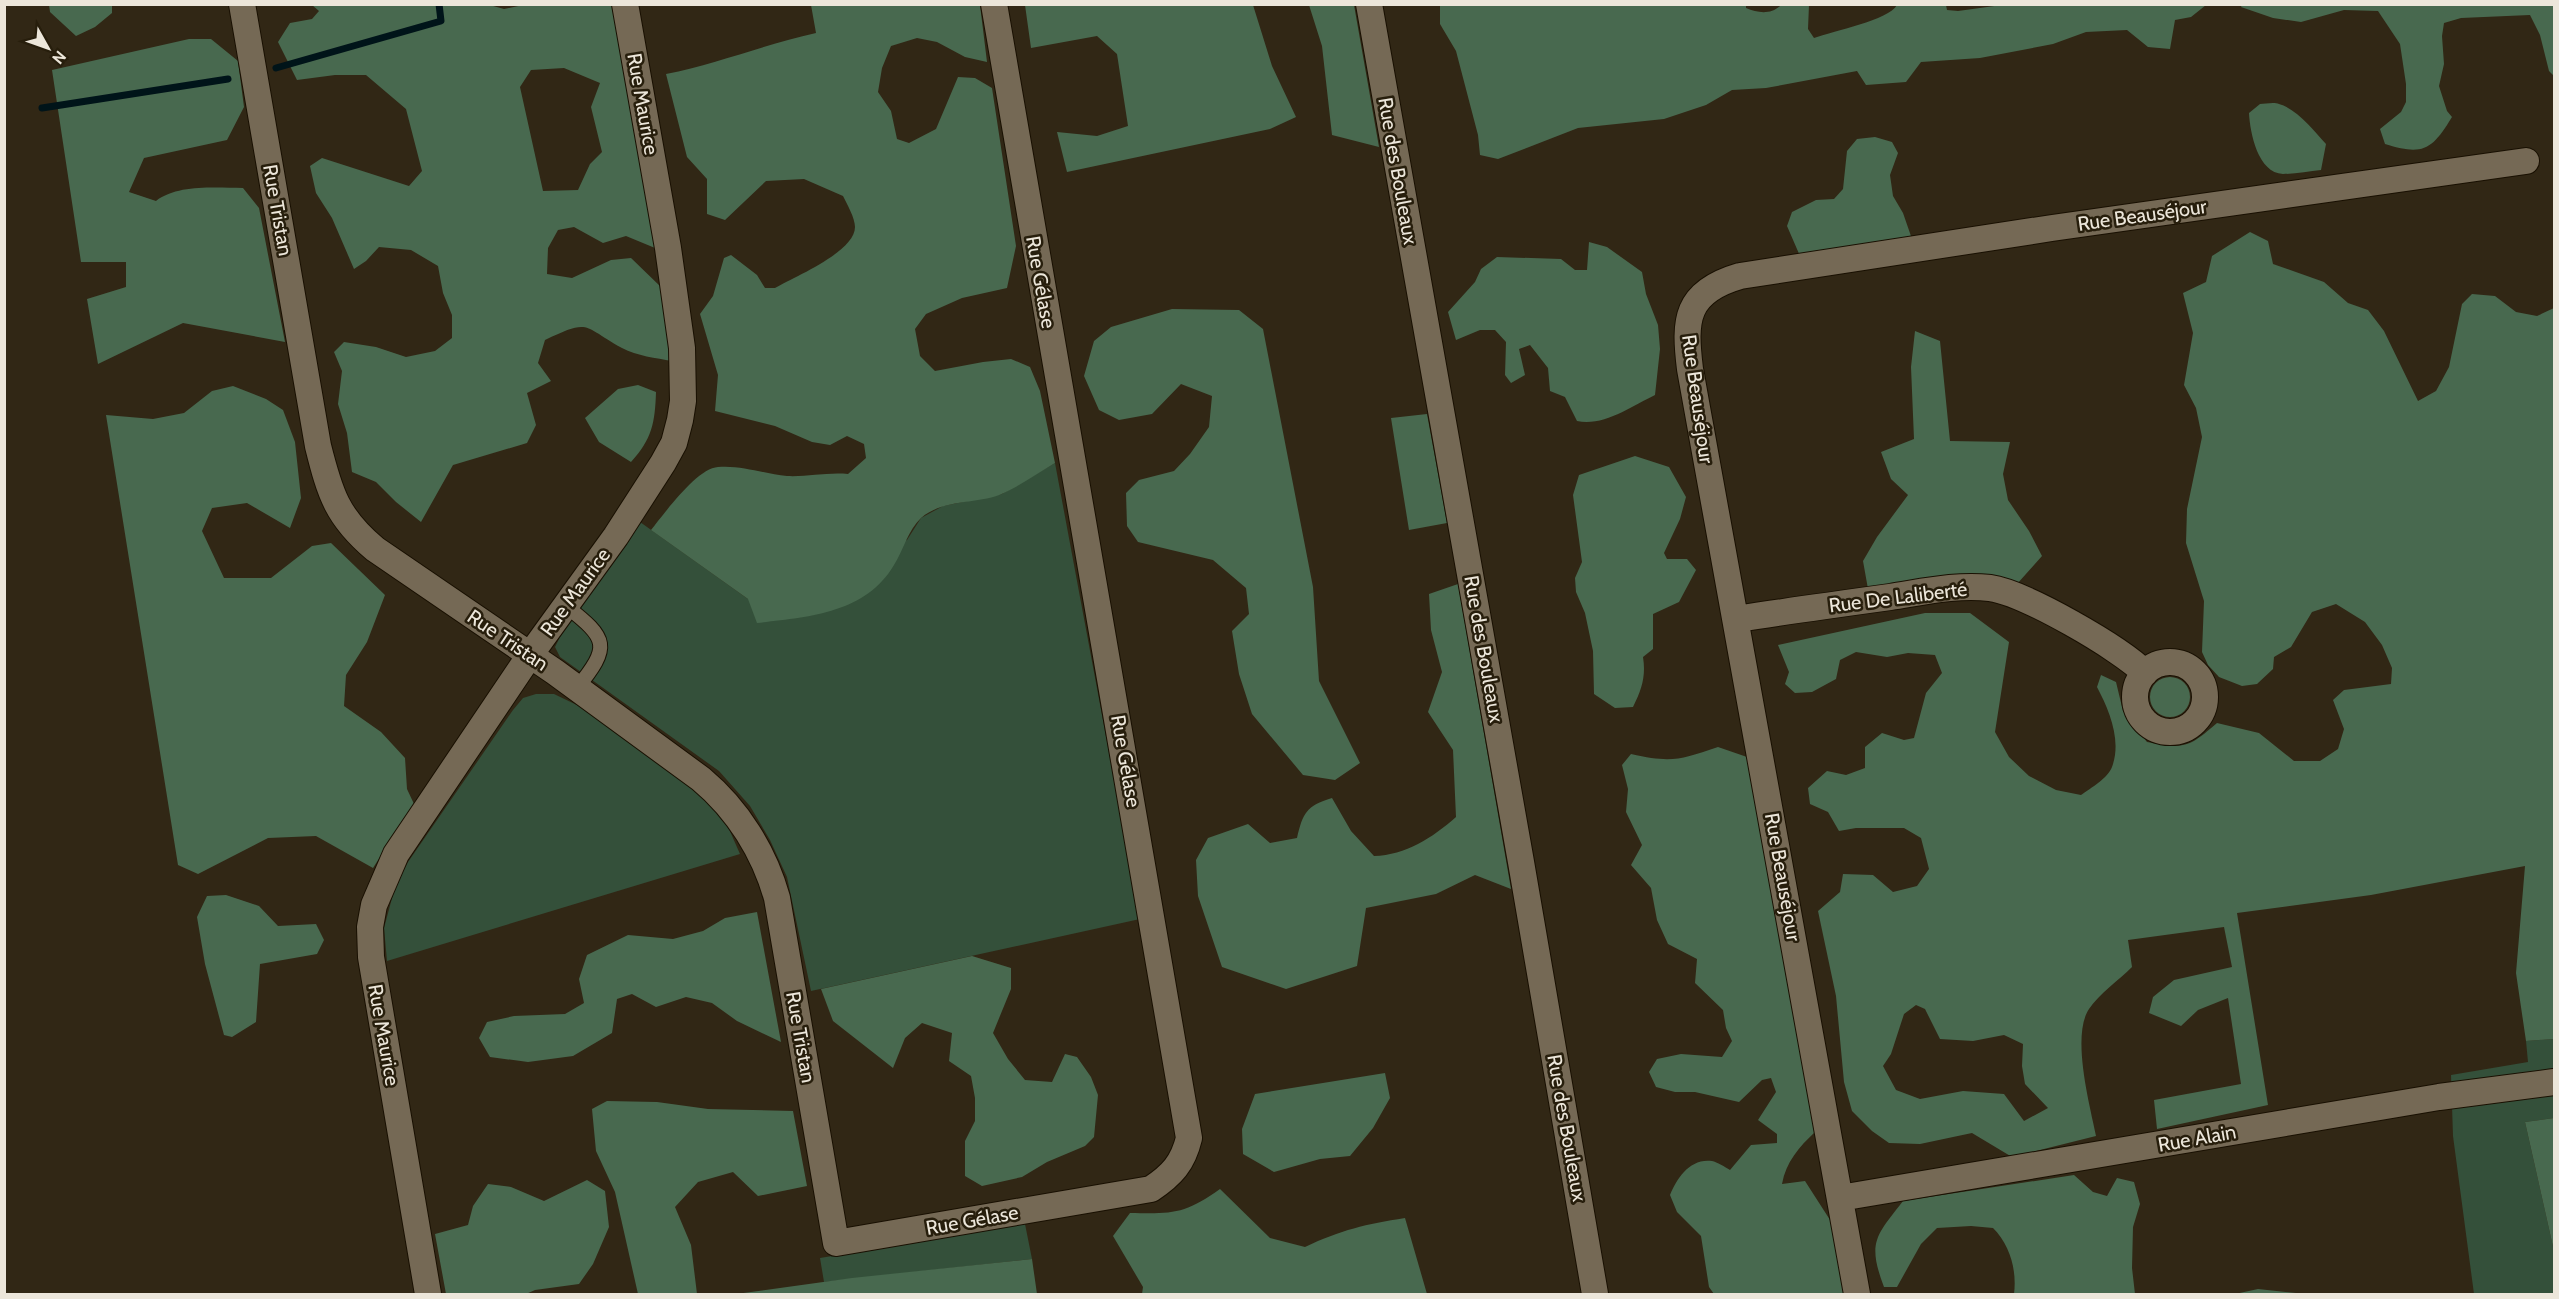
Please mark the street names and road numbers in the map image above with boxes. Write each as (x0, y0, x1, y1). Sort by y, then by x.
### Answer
street label: Rue Maurice (622, 51, 664, 157)
street label: Rue des Bouleaux (1373, 96, 1423, 247)
street label: Rue Tristan (258, 162, 298, 258)
street label: Rue Beauséjour (2076, 194, 2209, 236)
street label: Rue Gélase (1021, 234, 1061, 330)
street label: Rue Beauséjour (1677, 333, 1719, 466)
street label: Rue Maurice (535, 543, 615, 641)
street label: Rue des Bouleaux (1459, 574, 1509, 725)
street label: Rue De Laliberté (1827, 577, 1969, 617)
street label: Rue Tristan (463, 604, 553, 676)
street label: Rue Gélase (1106, 713, 1146, 809)
street label: Rue Beauséjour (1760, 811, 1806, 944)
street label: Rue Maurice (363, 982, 405, 1088)
street label: Rue Tristan (781, 989, 821, 1085)
street label: Rue des Bouleaux (1542, 1053, 1592, 1204)
street label: Rue Alain (2156, 1119, 2238, 1157)
street label: Rue Gélase (924, 1200, 1020, 1240)

